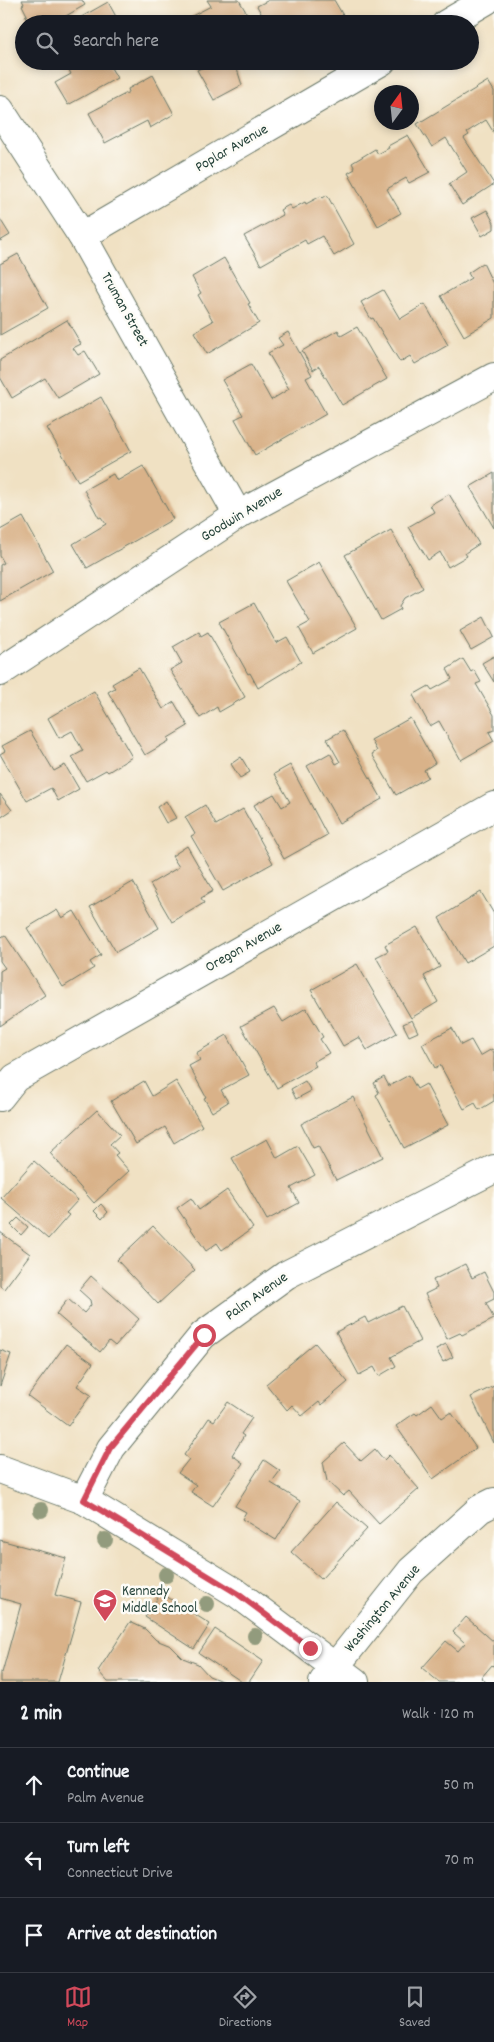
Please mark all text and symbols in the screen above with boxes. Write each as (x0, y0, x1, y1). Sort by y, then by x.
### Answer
search box (15, 15, 479, 70)
icon: search (33, 29, 61, 57)
text: Search here (73, 29, 159, 56)
north arrow (374, 85, 419, 130)
street label: Poplar Avenue (191, 119, 273, 179)
street label: Truman Street (94, 269, 154, 352)
street label: Goodwin Avenue (197, 482, 287, 548)
street label: Oregon Avenue (202, 917, 287, 979)
street label: Palm Avenue (221, 1267, 293, 1327)
route start (193, 1324, 216, 1347)
street label: Washington Avenue (340, 1560, 427, 1658)
place label: Kennedy Middle School (122, 1581, 198, 1620)
school or university icon: Kennedy Middle School (92, 1588, 118, 1622)
route end (299, 1637, 322, 1660)
text: 2 min (20, 1700, 62, 1730)
text: Walk · 120 m (402, 1703, 474, 1726)
text: Continue (67, 1760, 129, 1787)
icon: ahead (20, 1771, 48, 1799)
text: 50 m (443, 1774, 474, 1797)
text: Palm Avenue (67, 1787, 144, 1810)
text: Turn left (67, 1835, 130, 1862)
icon: left (20, 1846, 48, 1874)
text: 70 m (444, 1849, 474, 1872)
text: Connecticut Drive (67, 1862, 173, 1885)
icon: arrive (20, 1921, 48, 1949)
text: Arrive at destination (67, 1922, 217, 1949)
tab: Map (64, 1983, 92, 2033)
tab: Directions (219, 1983, 272, 2033)
tab: Saved (399, 1983, 430, 2033)

